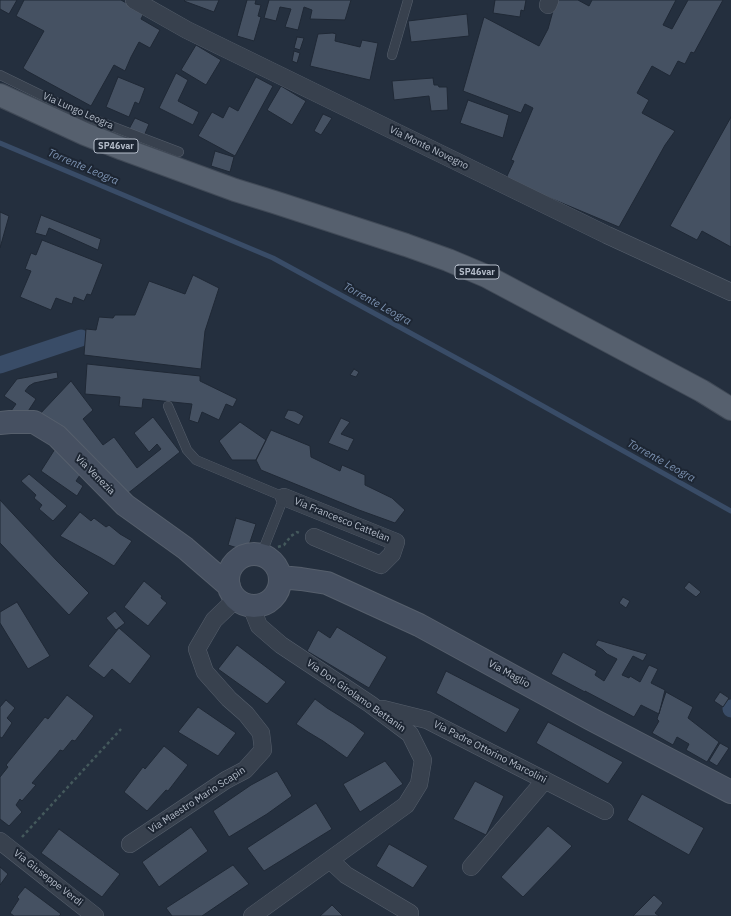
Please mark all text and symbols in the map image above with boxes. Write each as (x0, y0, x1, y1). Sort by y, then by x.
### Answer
street label: Via Lungo Leogra (41, 90, 115, 132)
street label: Via Monte Novegno (388, 124, 470, 172)
road number: SP46var (94, 139, 138, 153)
water label: Torrente Leogra (46, 146, 120, 188)
road number: SP46var (455, 265, 499, 279)
water label: Torrente Leogra (341, 280, 413, 328)
water label: Torrente Leogra (625, 437, 697, 485)
street label: Via Venezia (73, 453, 117, 497)
street label: Via Francesco Cattelan (292, 495, 392, 545)
street label: Via Don Girolamo Bettanin (304, 657, 408, 735)
street label: Via Maglio (486, 658, 532, 690)
street label: Via Padre Ottorino Marcolini (431, 718, 549, 786)
street label: Via Maestro Mario Scapin (146, 764, 248, 836)
street label: Via Giuseppe Verdi (11, 847, 85, 909)

